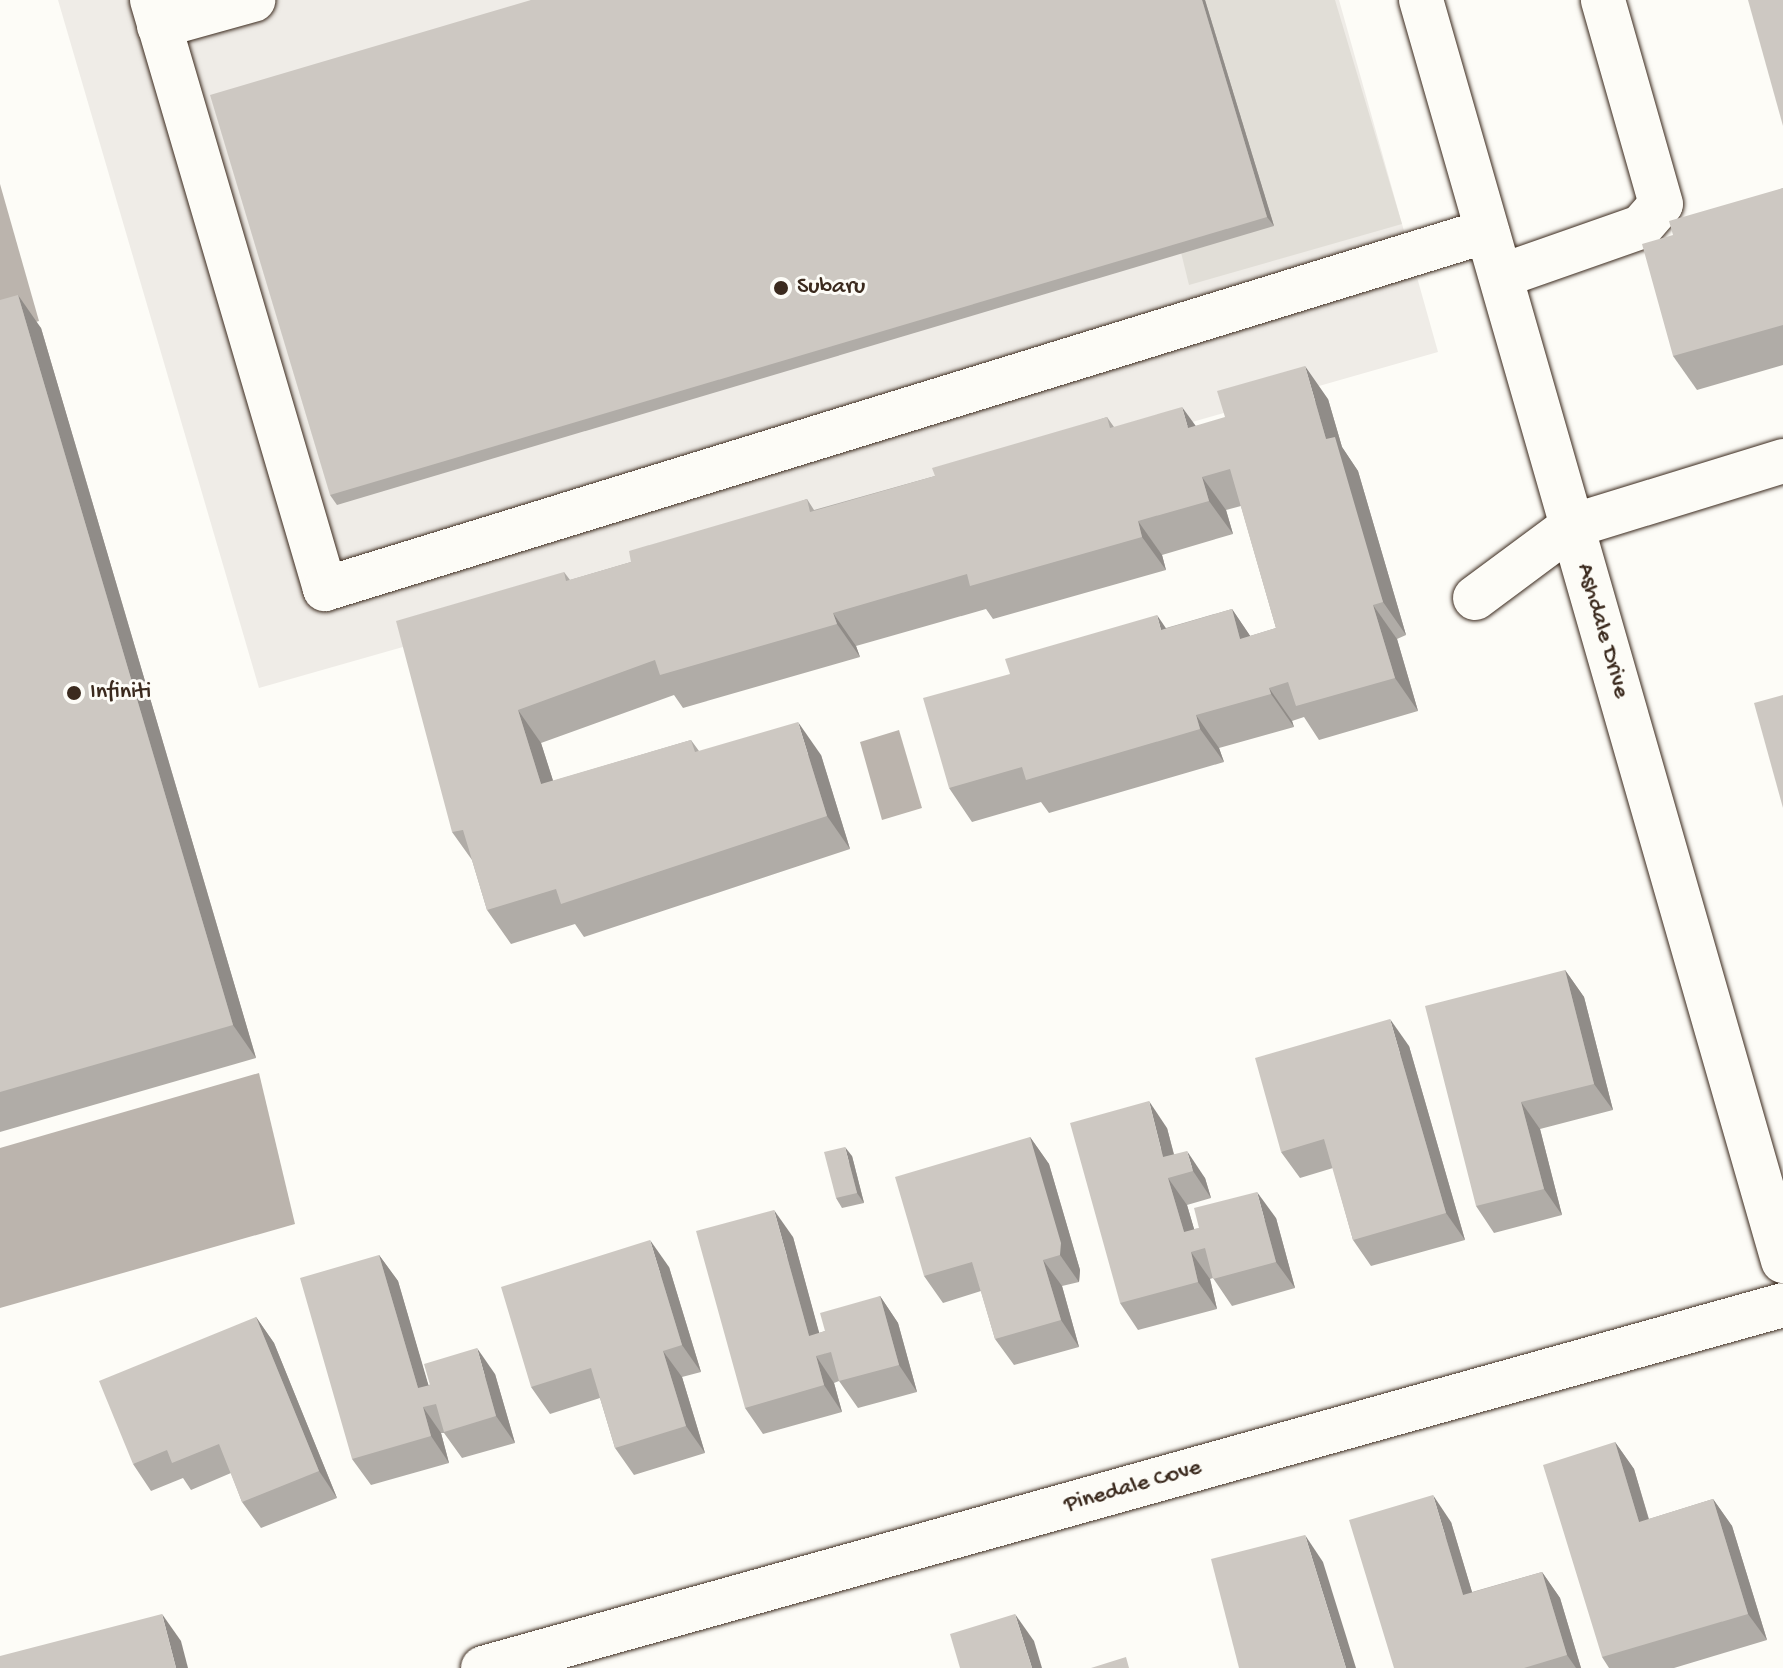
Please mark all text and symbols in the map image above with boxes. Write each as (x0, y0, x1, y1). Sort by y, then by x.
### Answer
place label: Subaru (797, 274, 865, 302)
marker: Subaru (772, 279, 790, 297)
street label: Ashdale Drive (1569, 560, 1635, 702)
place label: Infiniti (90, 679, 151, 707)
marker: Infiniti (65, 684, 83, 702)
street label: Pinedale Cove (1061, 1454, 1205, 1520)

